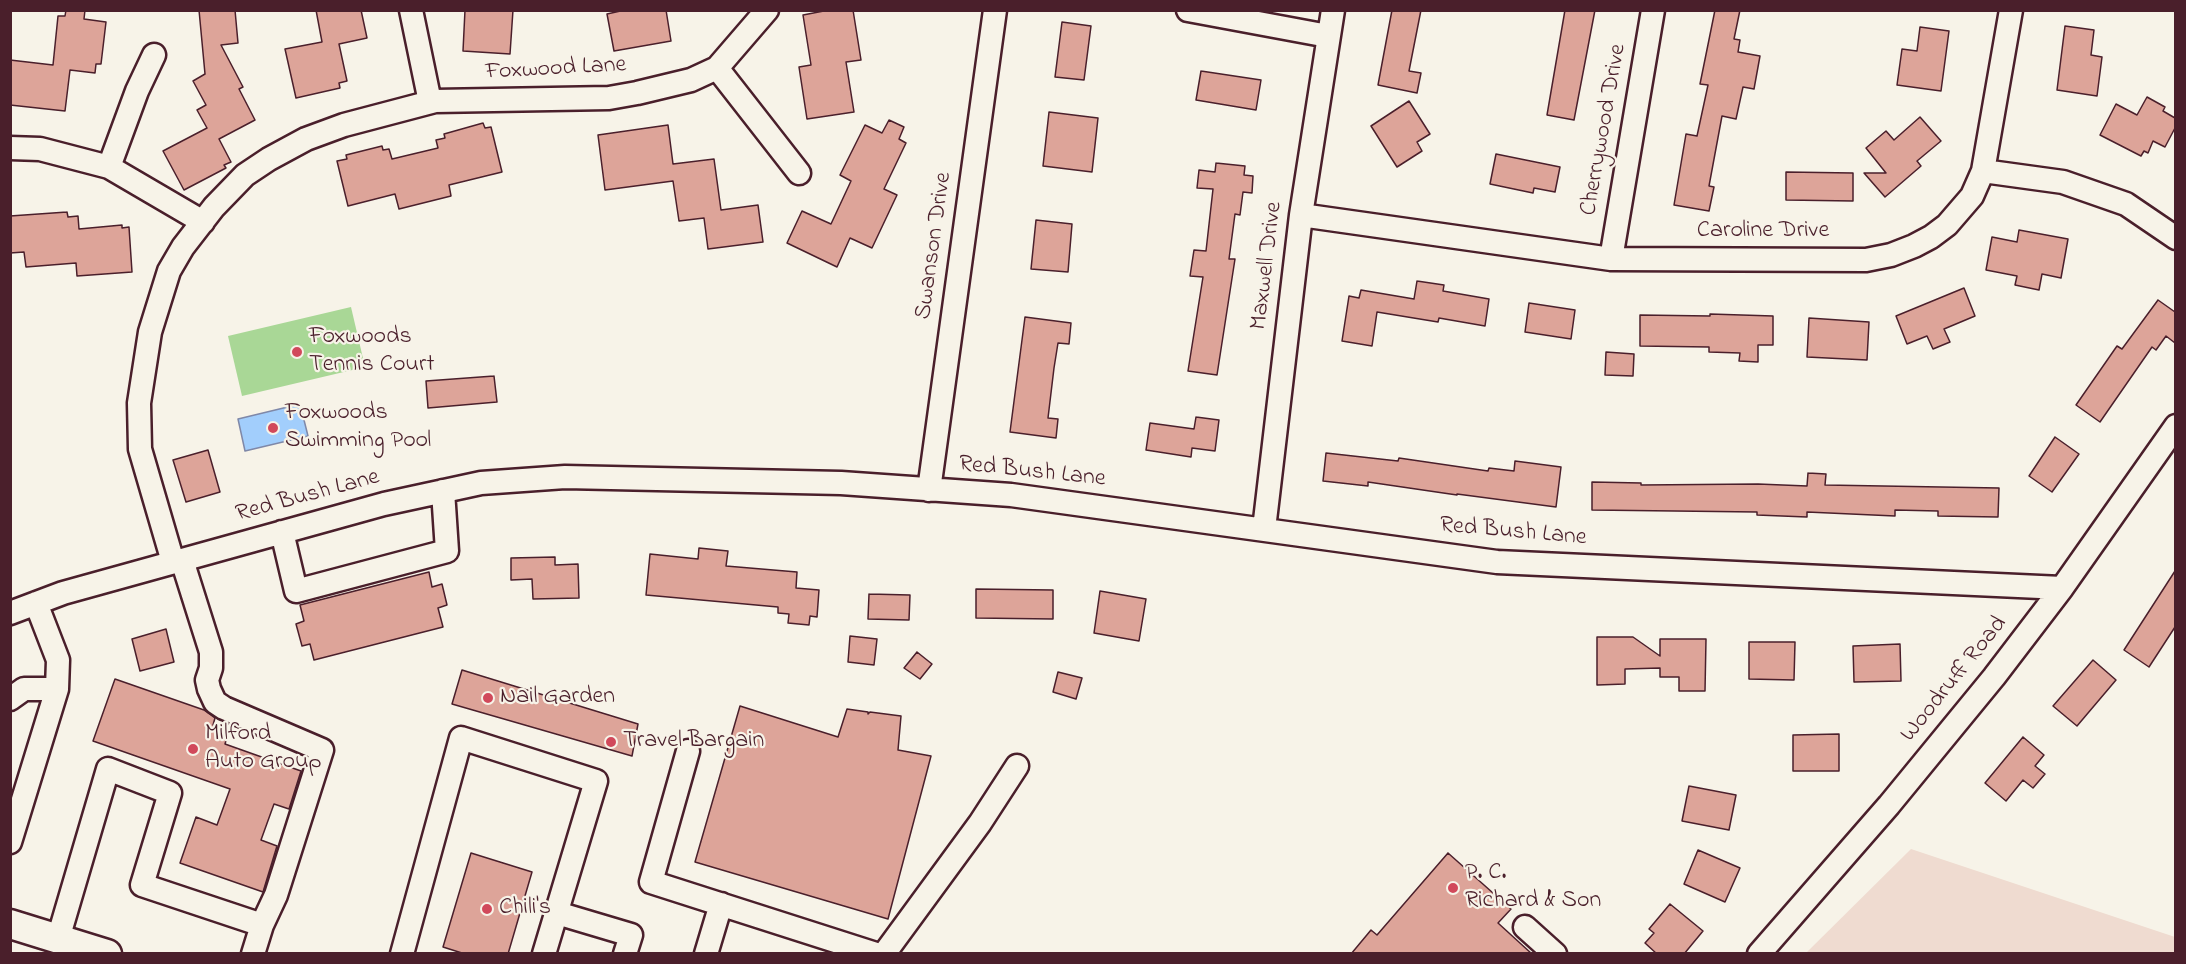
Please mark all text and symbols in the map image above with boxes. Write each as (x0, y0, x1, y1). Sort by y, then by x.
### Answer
street label: Cherrywood Drive (1576, 42, 1634, 218)
street label: Foxwood Lane (485, 52, 627, 88)
street label: Swanson Drive (910, 170, 960, 322)
street label: Maxwell Drive (1246, 200, 1290, 332)
street label: Caroline Drive (1697, 218, 1829, 246)
place label: Foxwoods Tennis Court (309, 324, 435, 380)
marker: Foxwoods Tennis Court (290, 345, 304, 359)
place label: Foxwoods Swimming Pool (285, 400, 431, 456)
marker: Foxwoods Swimming Pool (266, 421, 280, 435)
street label: Red Bush Lane (957, 451, 1107, 495)
street label: Red Bush Lane (233, 464, 383, 530)
street label: Red Bush Lane (1438, 512, 1588, 554)
street label: Woodruff Road (1895, 611, 2015, 749)
place label: Nail Garden (500, 684, 615, 712)
marker: Nail Garden (481, 691, 495, 705)
place label: Milford Auto Group (205, 721, 322, 777)
place label: Travel Bargain (623, 728, 764, 756)
marker: Travel Bargain (604, 735, 618, 749)
marker: Milford Auto Group (186, 742, 200, 756)
place label: P. C. Richard & Son (1465, 860, 1601, 916)
marker: P. C. Richard & Son (1446, 881, 1460, 895)
place label: Chili's (499, 895, 551, 923)
marker: Chili's (480, 902, 494, 916)

